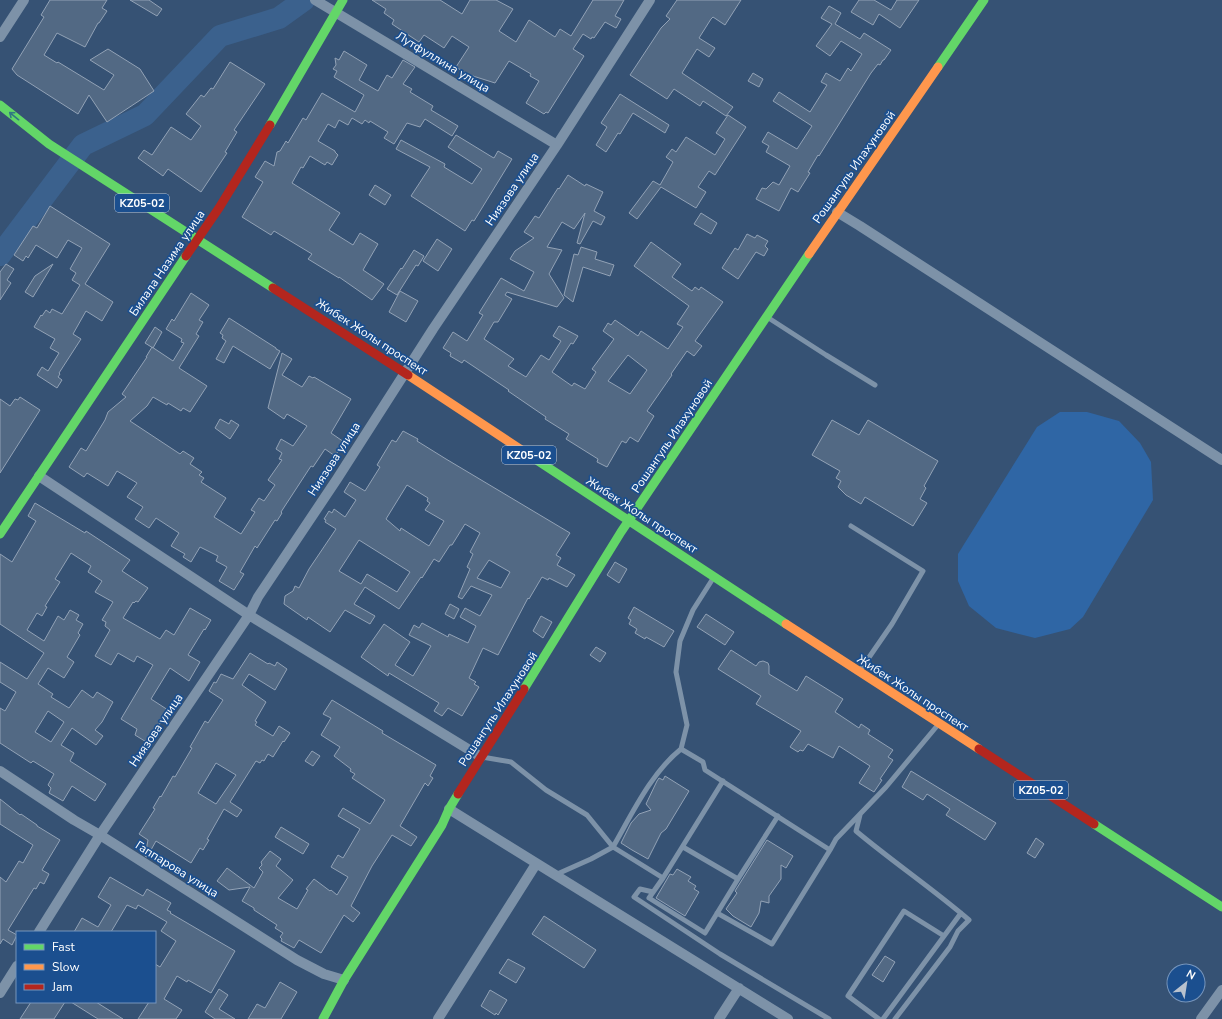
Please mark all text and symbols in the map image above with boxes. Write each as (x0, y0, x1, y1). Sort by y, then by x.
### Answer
street label: Лутфуллина улица (393, 28, 493, 96)
street label: Рошангуль Илахуновой (809, 108, 899, 226)
one-way arrow (8, 111, 19, 120)
street label: Ниязова улица (482, 149, 542, 229)
road number: KZ05-02 (115, 194, 169, 212)
street label: Билала Назима улица (126, 207, 208, 319)
street label: Жибек Жолы проспект (313, 295, 431, 379)
street label: Рошангуль Илахуновой (628, 376, 716, 496)
street label: Ниязова улица (304, 419, 364, 499)
road number: KZ05-02 (502, 446, 556, 464)
street label: Жибек Жолы проспект (583, 473, 701, 557)
street label: Рошангуль Илахуновой (455, 648, 541, 770)
street label: Жибек Жолы проспект (854, 651, 972, 735)
street label: Ниязова улица (126, 690, 186, 770)
road number: KZ05-02 (1014, 781, 1068, 799)
street label: Гаппарова улица (132, 837, 222, 901)
legend (16, 931, 156, 1003)
text: Fast (52, 939, 75, 955)
text: Slow (52, 959, 80, 975)
north arrow (1166, 963, 1206, 1003)
text: N (1183, 966, 1198, 983)
text: Jam (51, 979, 73, 995)

